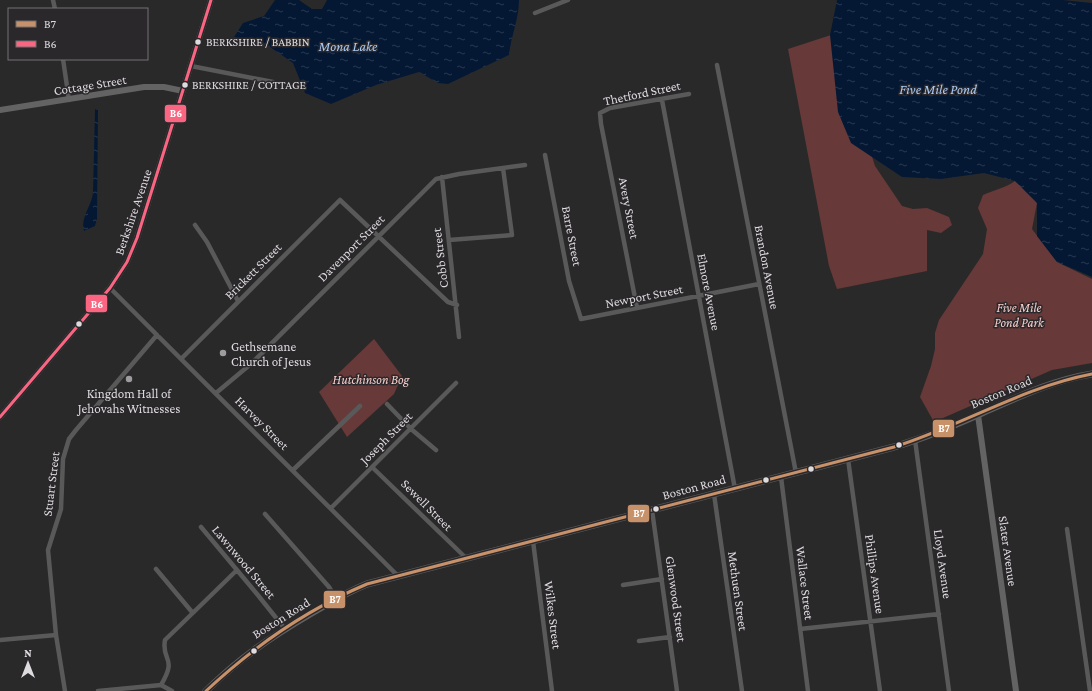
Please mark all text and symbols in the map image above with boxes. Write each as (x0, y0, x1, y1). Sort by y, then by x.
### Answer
legend (8, 8, 148, 60)
text: B7 (44, 17, 56, 31)
place label: BERKSHIRE / BABBIN (206, 35, 310, 49)
text: B6 (44, 37, 57, 51)
marker: BERKSHIRE / BABBIN (193, 37, 203, 47)
water label: Mona Lake (318, 38, 378, 54)
street label: Cottage Street (53, 72, 128, 98)
street label: Thetford Street (602, 77, 683, 108)
place label: BERKSHIRE / COTTAGE (192, 78, 307, 92)
marker: BERKSHIRE / COTTAGE (180, 80, 190, 90)
water label: Five Mile Pond (899, 81, 977, 97)
line badge: B6 (164, 104, 187, 123)
text: B6 (170, 107, 182, 119)
street label: Berkshire Avenue (111, 167, 155, 257)
street label: Avery Street (616, 176, 642, 241)
street label: Barre Street (559, 205, 585, 268)
street label: Davenport Street (314, 211, 388, 285)
street label: Brandon Avenue (751, 224, 783, 311)
street label: Cobb Street (429, 226, 451, 289)
street label: Brickett Street (222, 239, 285, 302)
street label: Elmore Avenue (694, 252, 724, 332)
street label: Newport Street (604, 281, 685, 311)
line badge: B6 (85, 294, 108, 313)
text: B6 (91, 298, 103, 310)
park label: Five Mile Pond Park (994, 300, 1045, 330)
unlabelled marker (74, 319, 84, 329)
place label: Gethsemane Church of Jesus (231, 339, 311, 369)
marker: Gethsemane Church of Jesus (218, 348, 228, 358)
park label: Hutchinson Bog (333, 372, 411, 387)
street label: Boston Road (968, 372, 1034, 412)
marker: Kingdom Hall of Jehovahs Witnesses (124, 374, 134, 384)
place label: Kingdom Hall of Jehovahs Witnesses (77, 386, 180, 416)
street label: Harvey Street (232, 393, 292, 453)
street label: Joseph Street (356, 408, 416, 468)
line badge: B7 (932, 419, 955, 438)
text: B7 (938, 422, 950, 434)
unlabelled marker (894, 440, 904, 450)
street label: Stuart Street (40, 450, 62, 517)
unlabelled marker (806, 464, 816, 474)
street label: Boston Road (661, 471, 728, 503)
unlabelled marker (761, 475, 771, 485)
street label: Sewell Street (398, 476, 456, 534)
line badge: B7 (627, 504, 650, 523)
unlabelled marker (651, 504, 661, 514)
text: B7 (633, 507, 645, 519)
street label: Slater Avenue (996, 515, 1020, 587)
street label: Lawnwood Street (209, 522, 279, 602)
street label: Lloyd Avenue (931, 528, 955, 600)
street label: Phillips Avenue (862, 533, 888, 615)
street label: Wallace Street (793, 545, 817, 621)
street label: Methuen Street (725, 550, 751, 632)
street label: Glenwood Street (663, 555, 690, 644)
street label: Wilkes Street (541, 580, 565, 651)
line badge: B7 (323, 590, 346, 609)
text: B7 (329, 593, 341, 605)
street label: Boston Road (249, 594, 313, 642)
north arrow (8, 643, 48, 683)
unlabelled marker (249, 646, 259, 656)
text: N (24, 647, 32, 659)

